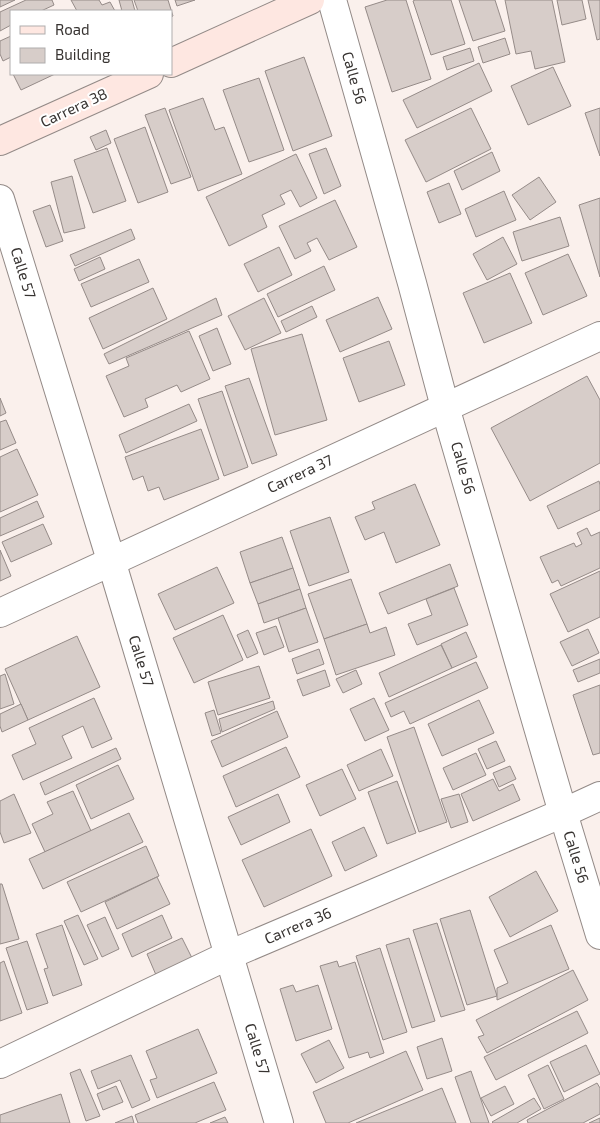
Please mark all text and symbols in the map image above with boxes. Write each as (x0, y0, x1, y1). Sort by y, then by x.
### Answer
legend (10, 10, 172, 75)
text: Road (55, 20, 90, 38)
text: Building (55, 45, 111, 63)
street label: Calle 56 (339, 49, 371, 106)
street label: Carrera 38 (37, 84, 110, 130)
street label: Calle 57 (8, 245, 40, 301)
street label: Calle 56 (448, 439, 480, 496)
street label: Carrera 37 (264, 450, 336, 496)
street label: Calle 57 (126, 633, 158, 689)
street label: Calle 56 (560, 828, 593, 885)
street label: Carrera 36 (261, 903, 334, 947)
street label: Calle 57 (242, 1021, 274, 1077)

